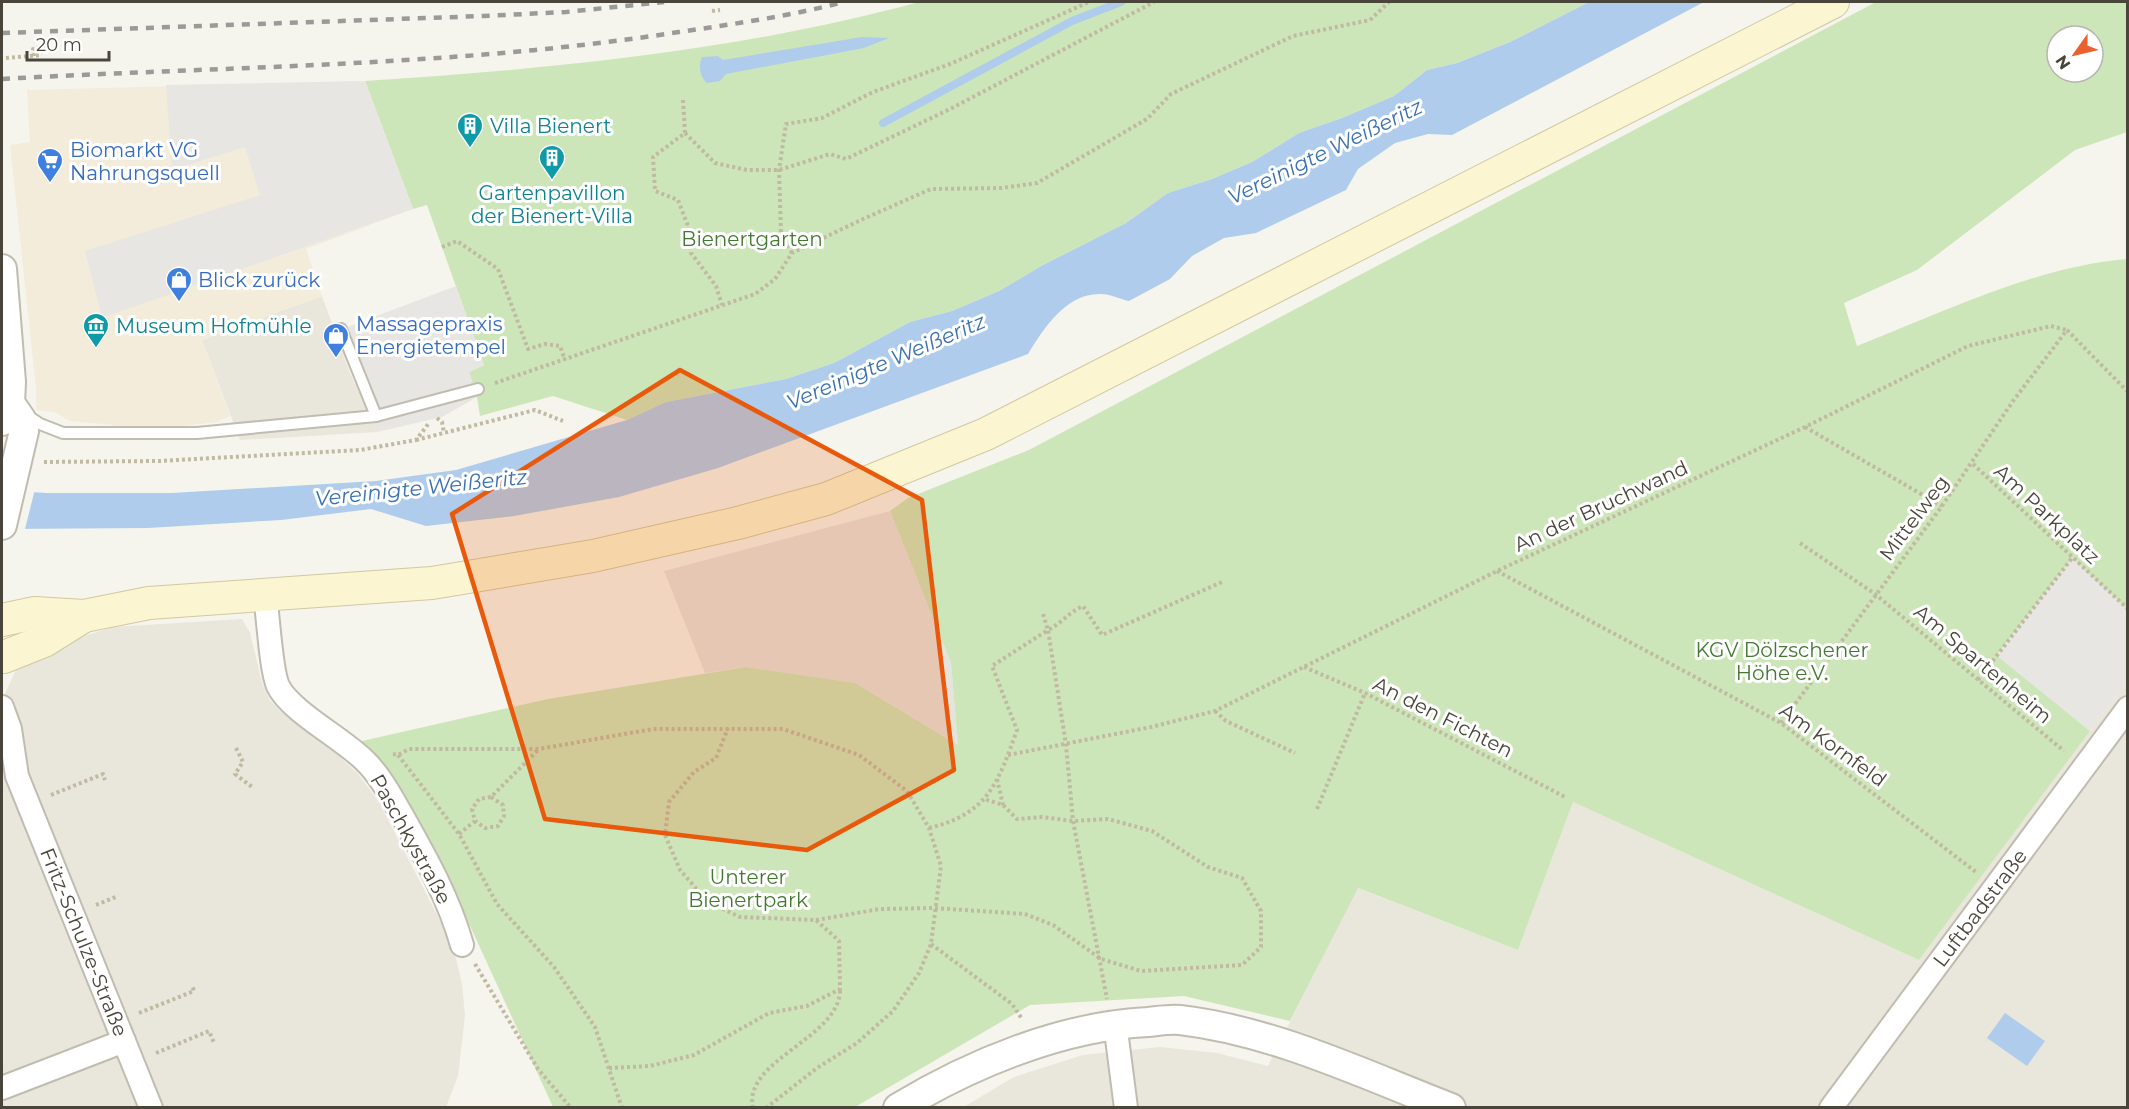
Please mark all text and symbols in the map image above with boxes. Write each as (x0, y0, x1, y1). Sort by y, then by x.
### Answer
scale bar (27, 24, 110, 62)
north arrow (2045, 24, 2105, 84)
text: 20 m (36, 34, 82, 56)
text: N (2051, 51, 2074, 73)
water label: Vereinigte Weißeritz (1223, 93, 1426, 210)
building icon: Villa Bienert (455, 111, 485, 149)
place label: Villa Bienert (490, 114, 611, 138)
place label: Biomarkt VG Nahrungsquell (70, 138, 220, 185)
building icon: Gartenpavillon der Bienert-Villa (537, 143, 567, 181)
supermarket icon: Biomarkt VG Nahrungsquell (35, 146, 65, 184)
place label: Gartenpavillon der Bienert-Villa (471, 181, 633, 228)
park label: Bienertgarten (681, 227, 823, 251)
shop icon: Blick zurück (164, 265, 194, 303)
place label: Blick zurück (198, 268, 320, 292)
water label: Vereinigte Weißeritz (783, 308, 989, 415)
museum icon: Museum Hofmühle (81, 311, 111, 349)
place label: Massagepraxis Energietempel (356, 312, 506, 359)
place label: Museum Hofmühle (116, 314, 312, 338)
shop icon: Massagepraxis Energietempel (321, 321, 351, 359)
street label: An der Bruchwand (1510, 455, 1692, 557)
street label: Am Parkplatz (1989, 459, 2105, 569)
water label: Vereinigte Weißeritz (314, 464, 529, 511)
street label: Mittelweg (1874, 471, 1954, 565)
street label: Am Spartenheim (1909, 599, 2057, 729)
park label: KGV Dölzschener Höhe e.V. (1696, 638, 1868, 685)
street label: An den Fichten (1369, 671, 1517, 763)
street label: Am Kornfeld (1775, 698, 1891, 792)
street label: Paschkystraße (365, 770, 457, 908)
street label: Fritz-Schulze-Straße (35, 844, 133, 1040)
street label: Luftbadstraße (1928, 844, 2032, 972)
park label: Unterer Bienertpark (688, 865, 808, 912)

